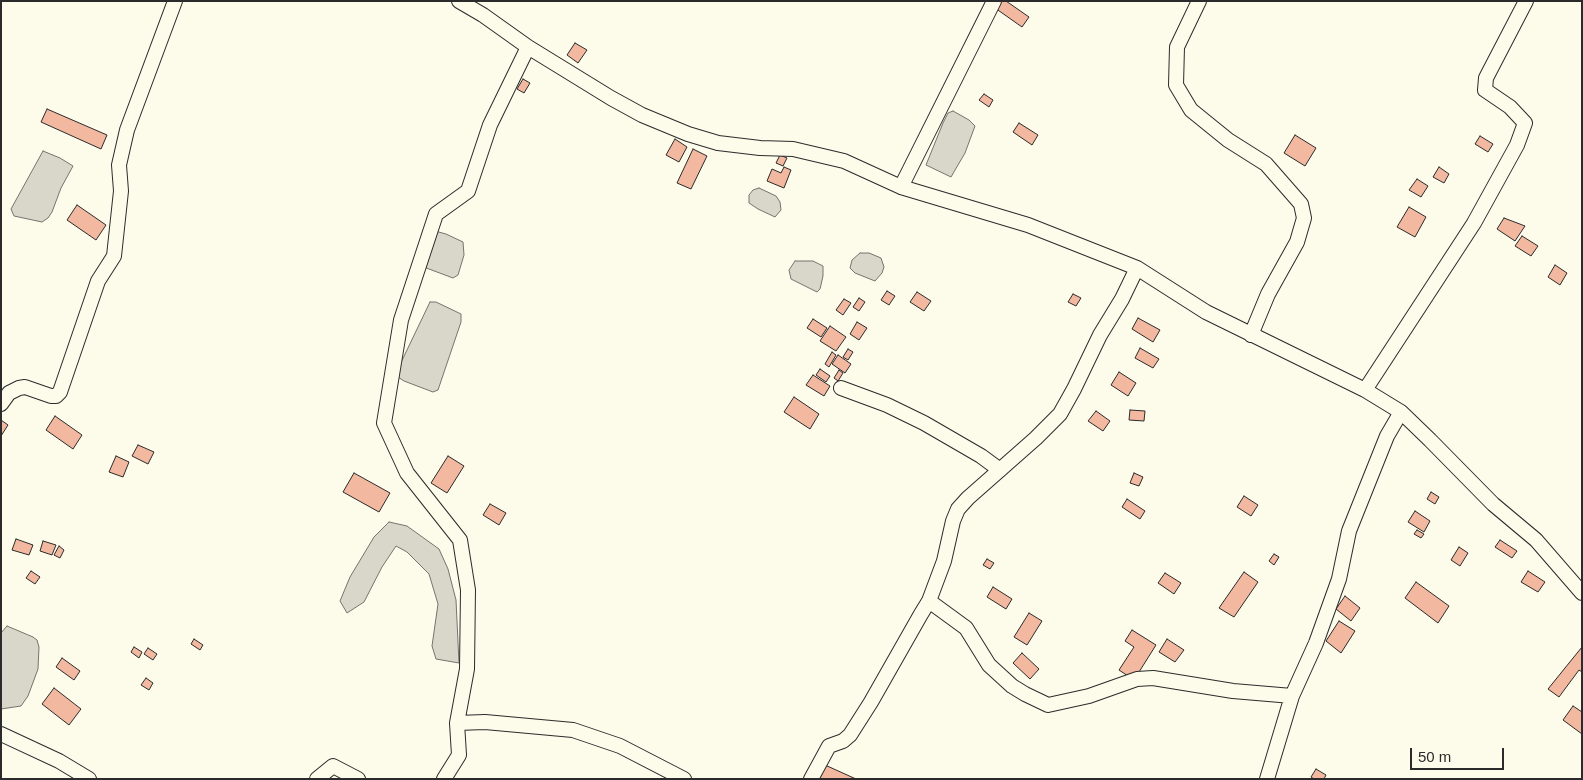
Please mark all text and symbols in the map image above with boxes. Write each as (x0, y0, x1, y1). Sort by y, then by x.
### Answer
scale bar (1413, 738, 1507, 770)
text: 50 m (1418, 748, 1451, 765)

